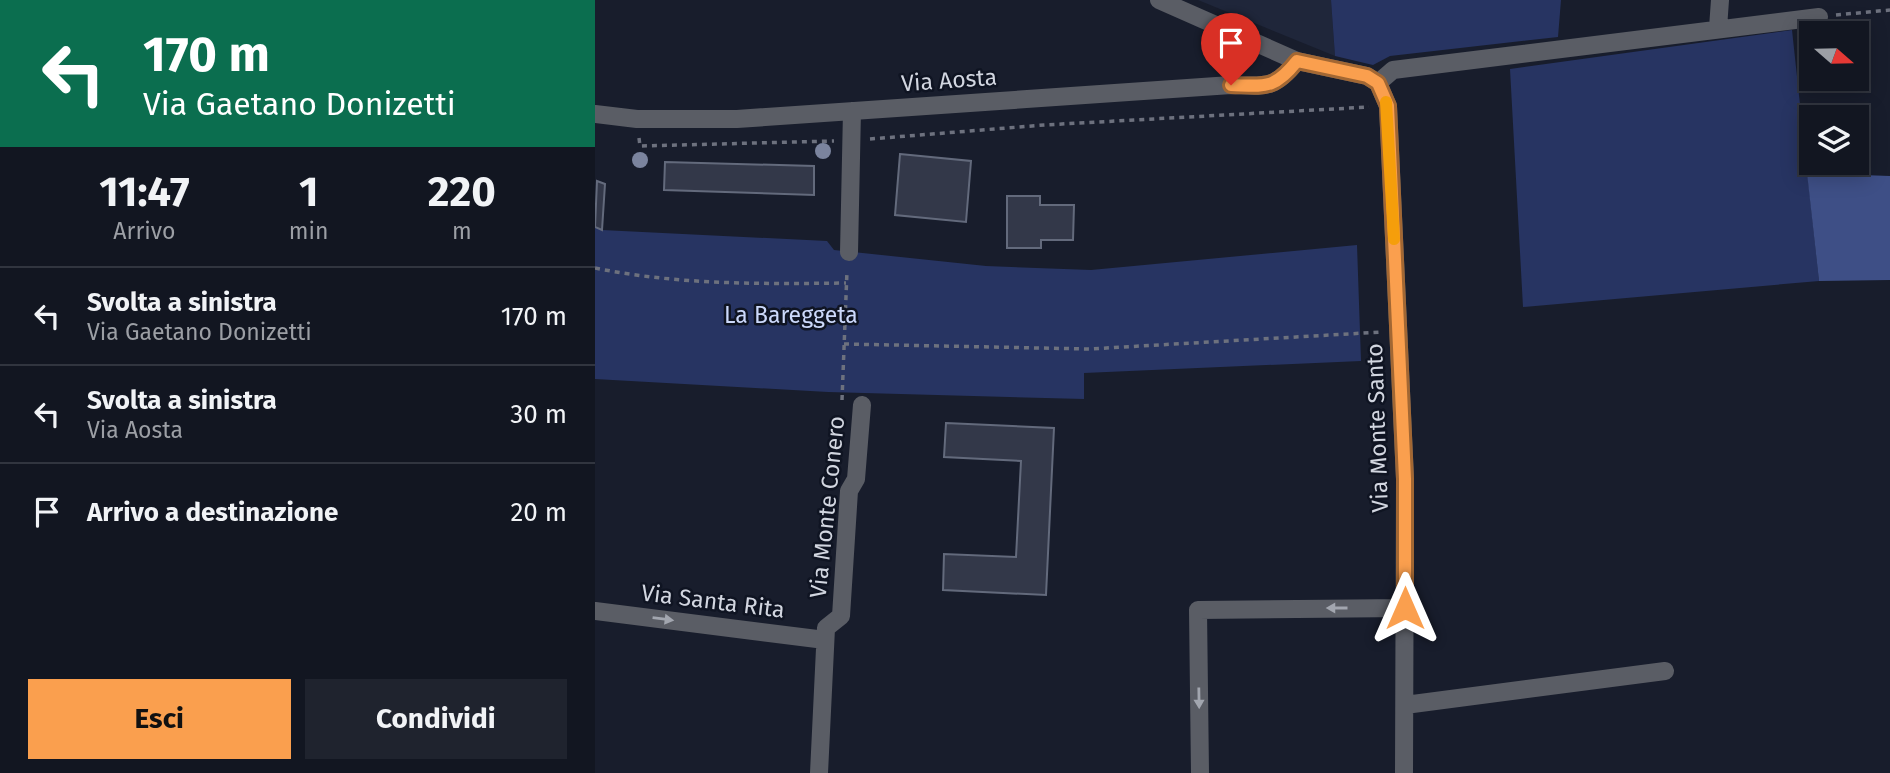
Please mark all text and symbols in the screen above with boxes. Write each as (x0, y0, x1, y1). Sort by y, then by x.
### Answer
pin (1201, 13, 1261, 85)
north arrow (1799, 21, 1869, 91)
map controls (1799, 21, 1869, 175)
icon: arrive (1212, 24, 1250, 62)
text: 170 m (143, 25, 270, 84)
icon: left (28, 28, 119, 119)
street label: Via Aosta (900, 63, 998, 97)
text: Via Gaetano Donizetti (143, 85, 456, 123)
button: layers (1799, 105, 1869, 175)
text: 11:47 (99, 167, 190, 217)
text: 1 (299, 167, 318, 217)
text: 220 (428, 167, 496, 217)
text: Arrivo (113, 217, 175, 245)
text: min (289, 217, 329, 245)
text: m (452, 217, 472, 245)
text: Svolta a sinistra (87, 287, 277, 318)
icon: left (28, 297, 66, 335)
text: 170 m (501, 301, 567, 332)
park label: La Bareggeta (724, 301, 858, 329)
text: Via Gaetano Donizetti (87, 318, 312, 346)
street label: Via Monte Santo (1360, 343, 1394, 513)
text: Svolta a sinistra (87, 385, 277, 416)
icon: left (28, 395, 66, 433)
text: 30 m (510, 399, 567, 430)
street label: Via Monte Conero (804, 415, 850, 599)
text: Via Aosta (87, 416, 183, 444)
icon: arrive (28, 493, 66, 531)
text: Arrivo a destinazione (87, 497, 338, 528)
text: 20 m (510, 497, 567, 528)
position arrow (1368, 571, 1442, 645)
street label: Via Santa Rita (640, 578, 786, 624)
one-way arrow (1326, 603, 1348, 614)
one-way arrow (652, 614, 674, 625)
button: Esci (28, 679, 291, 759)
button: Condividi (305, 679, 567, 759)
one-way arrow (1193, 687, 1205, 709)

